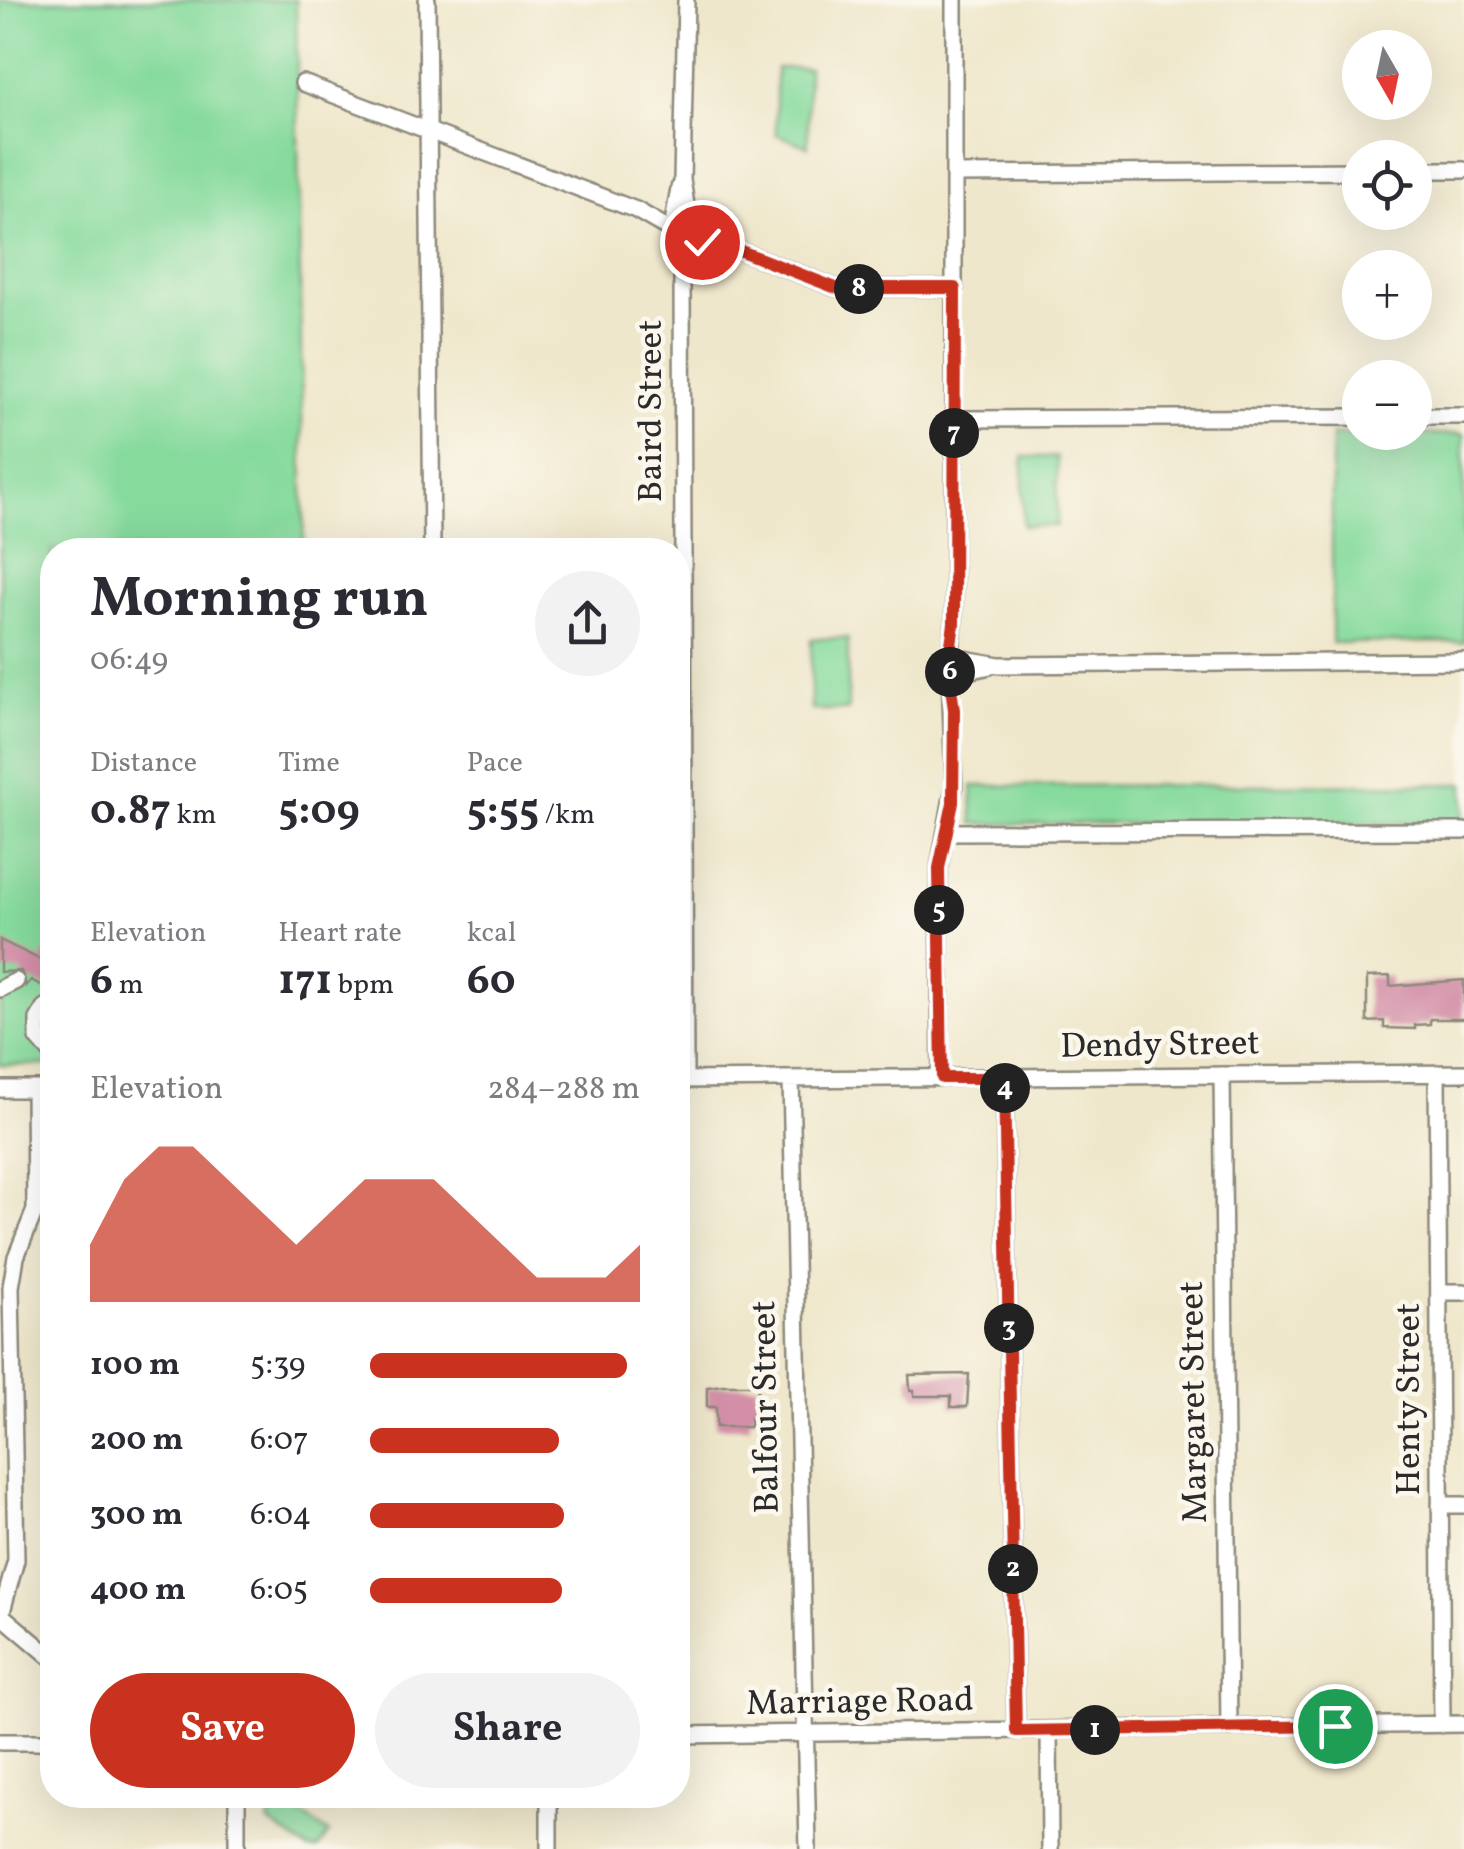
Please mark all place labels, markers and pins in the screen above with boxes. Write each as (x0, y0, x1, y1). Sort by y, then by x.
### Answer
pin (660, 200, 745, 285)
pin: 8 (834, 264, 884, 314)
pin: 7 (929, 408, 979, 458)
pin: 6 (925, 647, 975, 697)
pin: 5 (914, 885, 964, 935)
pin: 4 (980, 1063, 1030, 1113)
pin: 3 (984, 1303, 1034, 1353)
pin: 2 (988, 1544, 1038, 1594)
pin (1293, 1684, 1378, 1769)
pin: 1 (1070, 1705, 1120, 1755)

